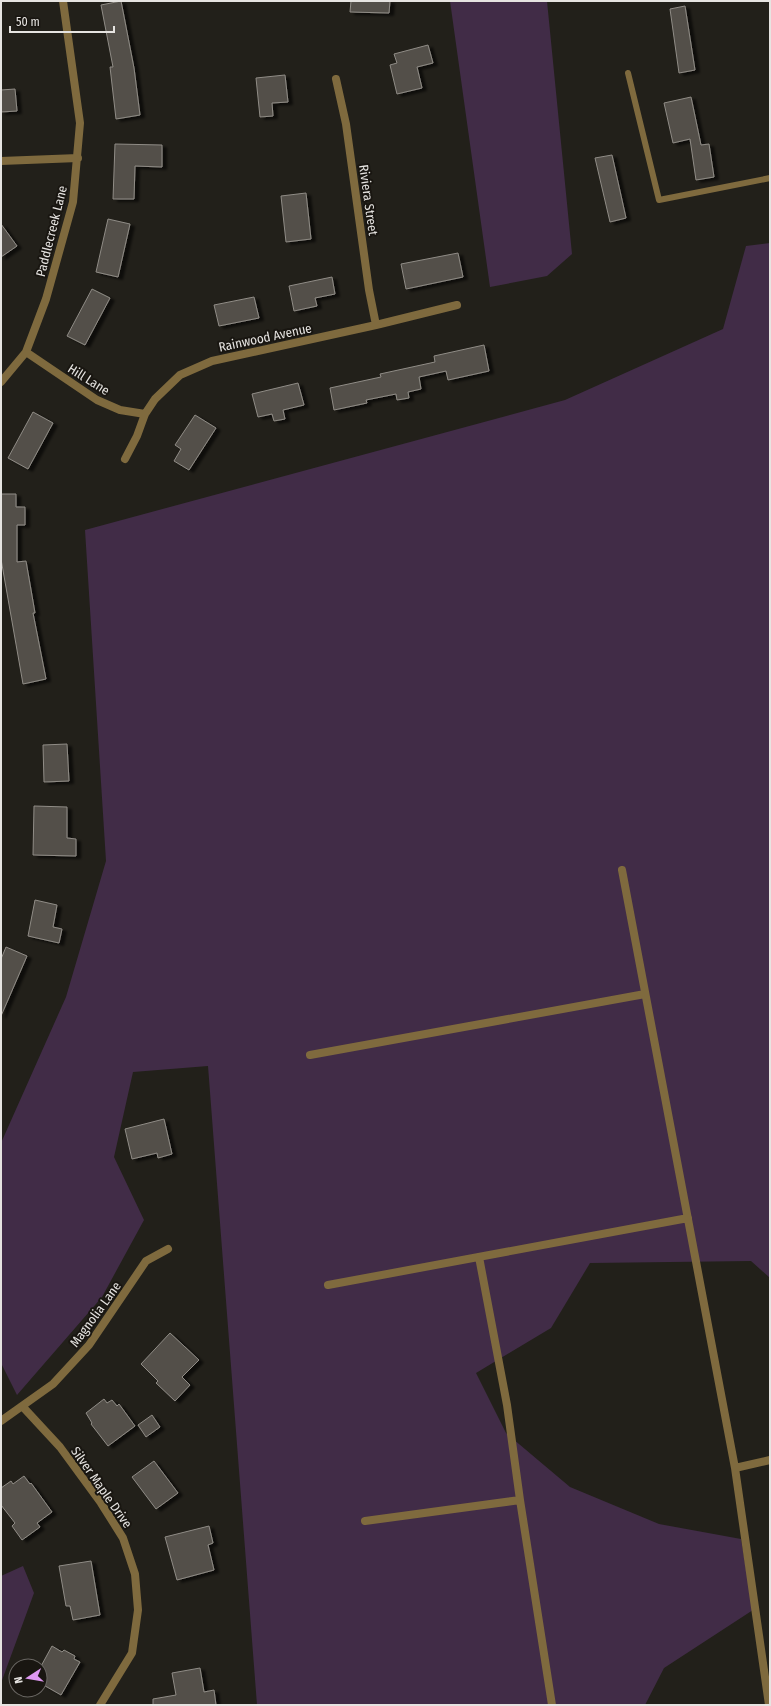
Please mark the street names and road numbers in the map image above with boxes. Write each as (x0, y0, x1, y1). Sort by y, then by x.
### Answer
street label: Riviera Street (356, 164, 381, 237)
street label: Paddlecreek Lane (33, 184, 70, 278)
street label: Rainwood Avenue (217, 320, 313, 355)
street label: Hill Lane (65, 361, 112, 398)
street label: Magnolia Lane (67, 1279, 124, 1350)
street label: Silver Maple Drive (68, 1444, 135, 1531)

